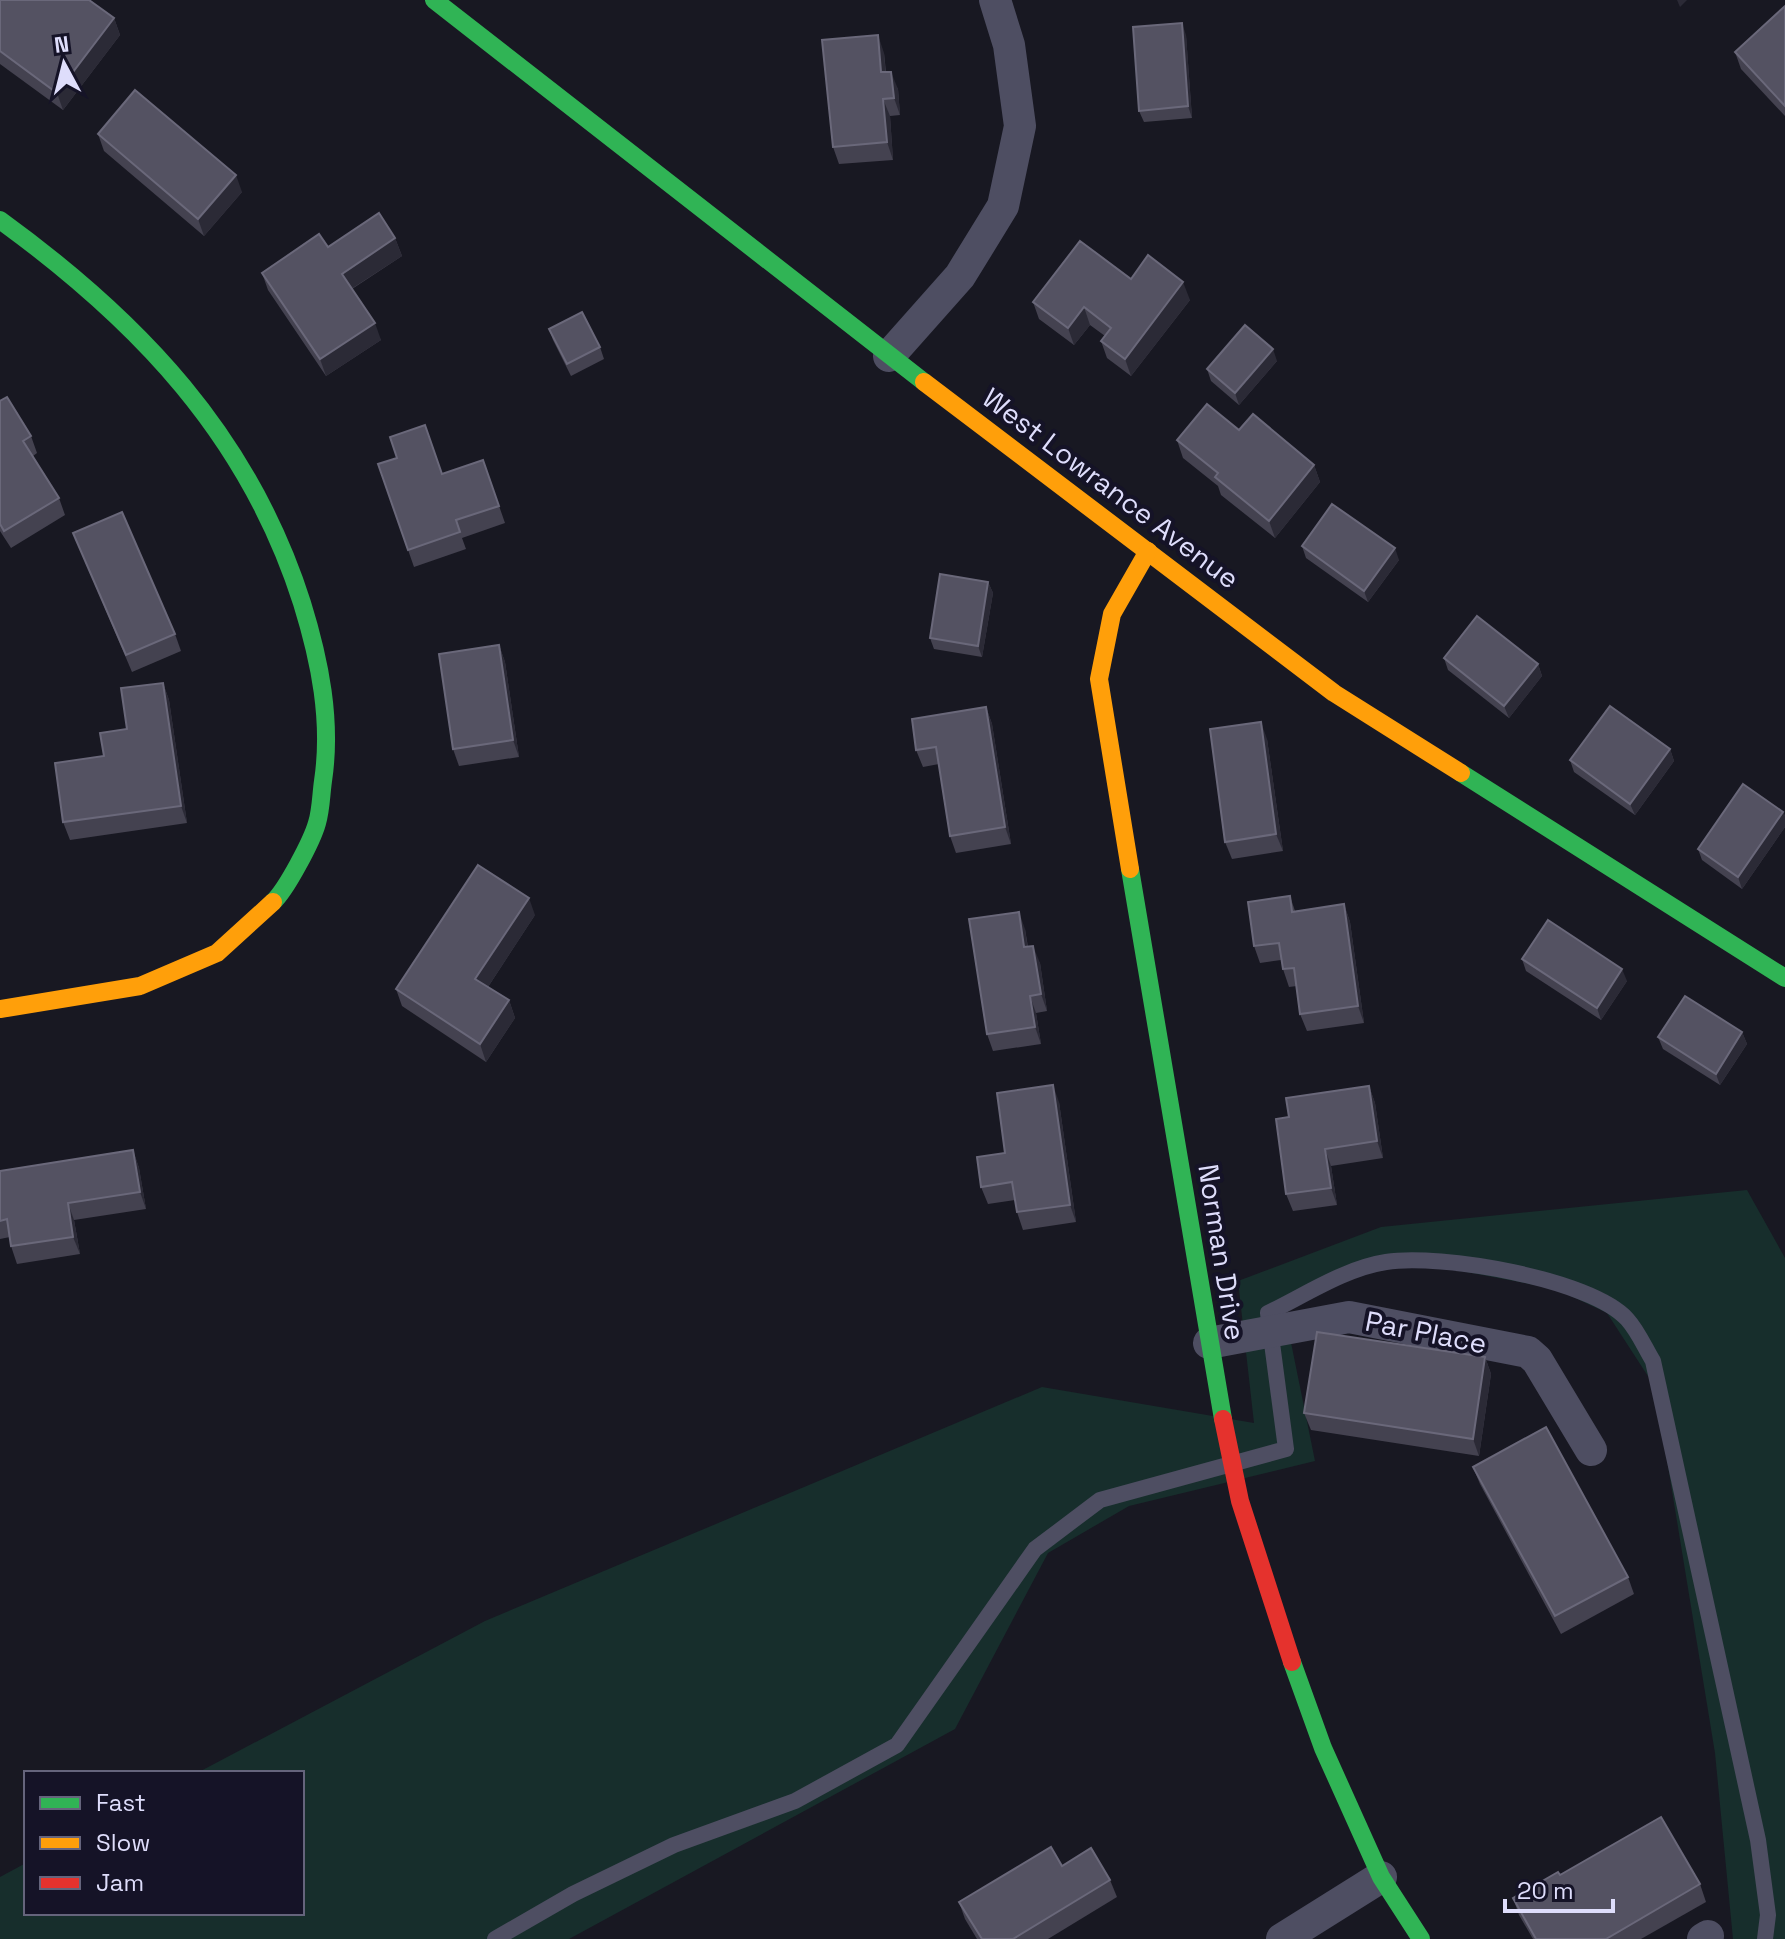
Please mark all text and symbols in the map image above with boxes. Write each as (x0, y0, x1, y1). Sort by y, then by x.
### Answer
north arrow (24, 24, 104, 104)
text: N (53, 29, 71, 59)
street label: West Lowrance Avenue (975, 380, 1247, 596)
street label: Norman Drive (1190, 1161, 1254, 1343)
street label: Par Place (1362, 1303, 1490, 1361)
legend (24, 1771, 304, 1915)
text: Fast (96, 1787, 146, 1818)
text: Slow (96, 1827, 150, 1858)
scale bar (1505, 1863, 1613, 1913)
text: Jam (96, 1867, 144, 1898)
text: 20 m (1517, 1875, 1574, 1906)

